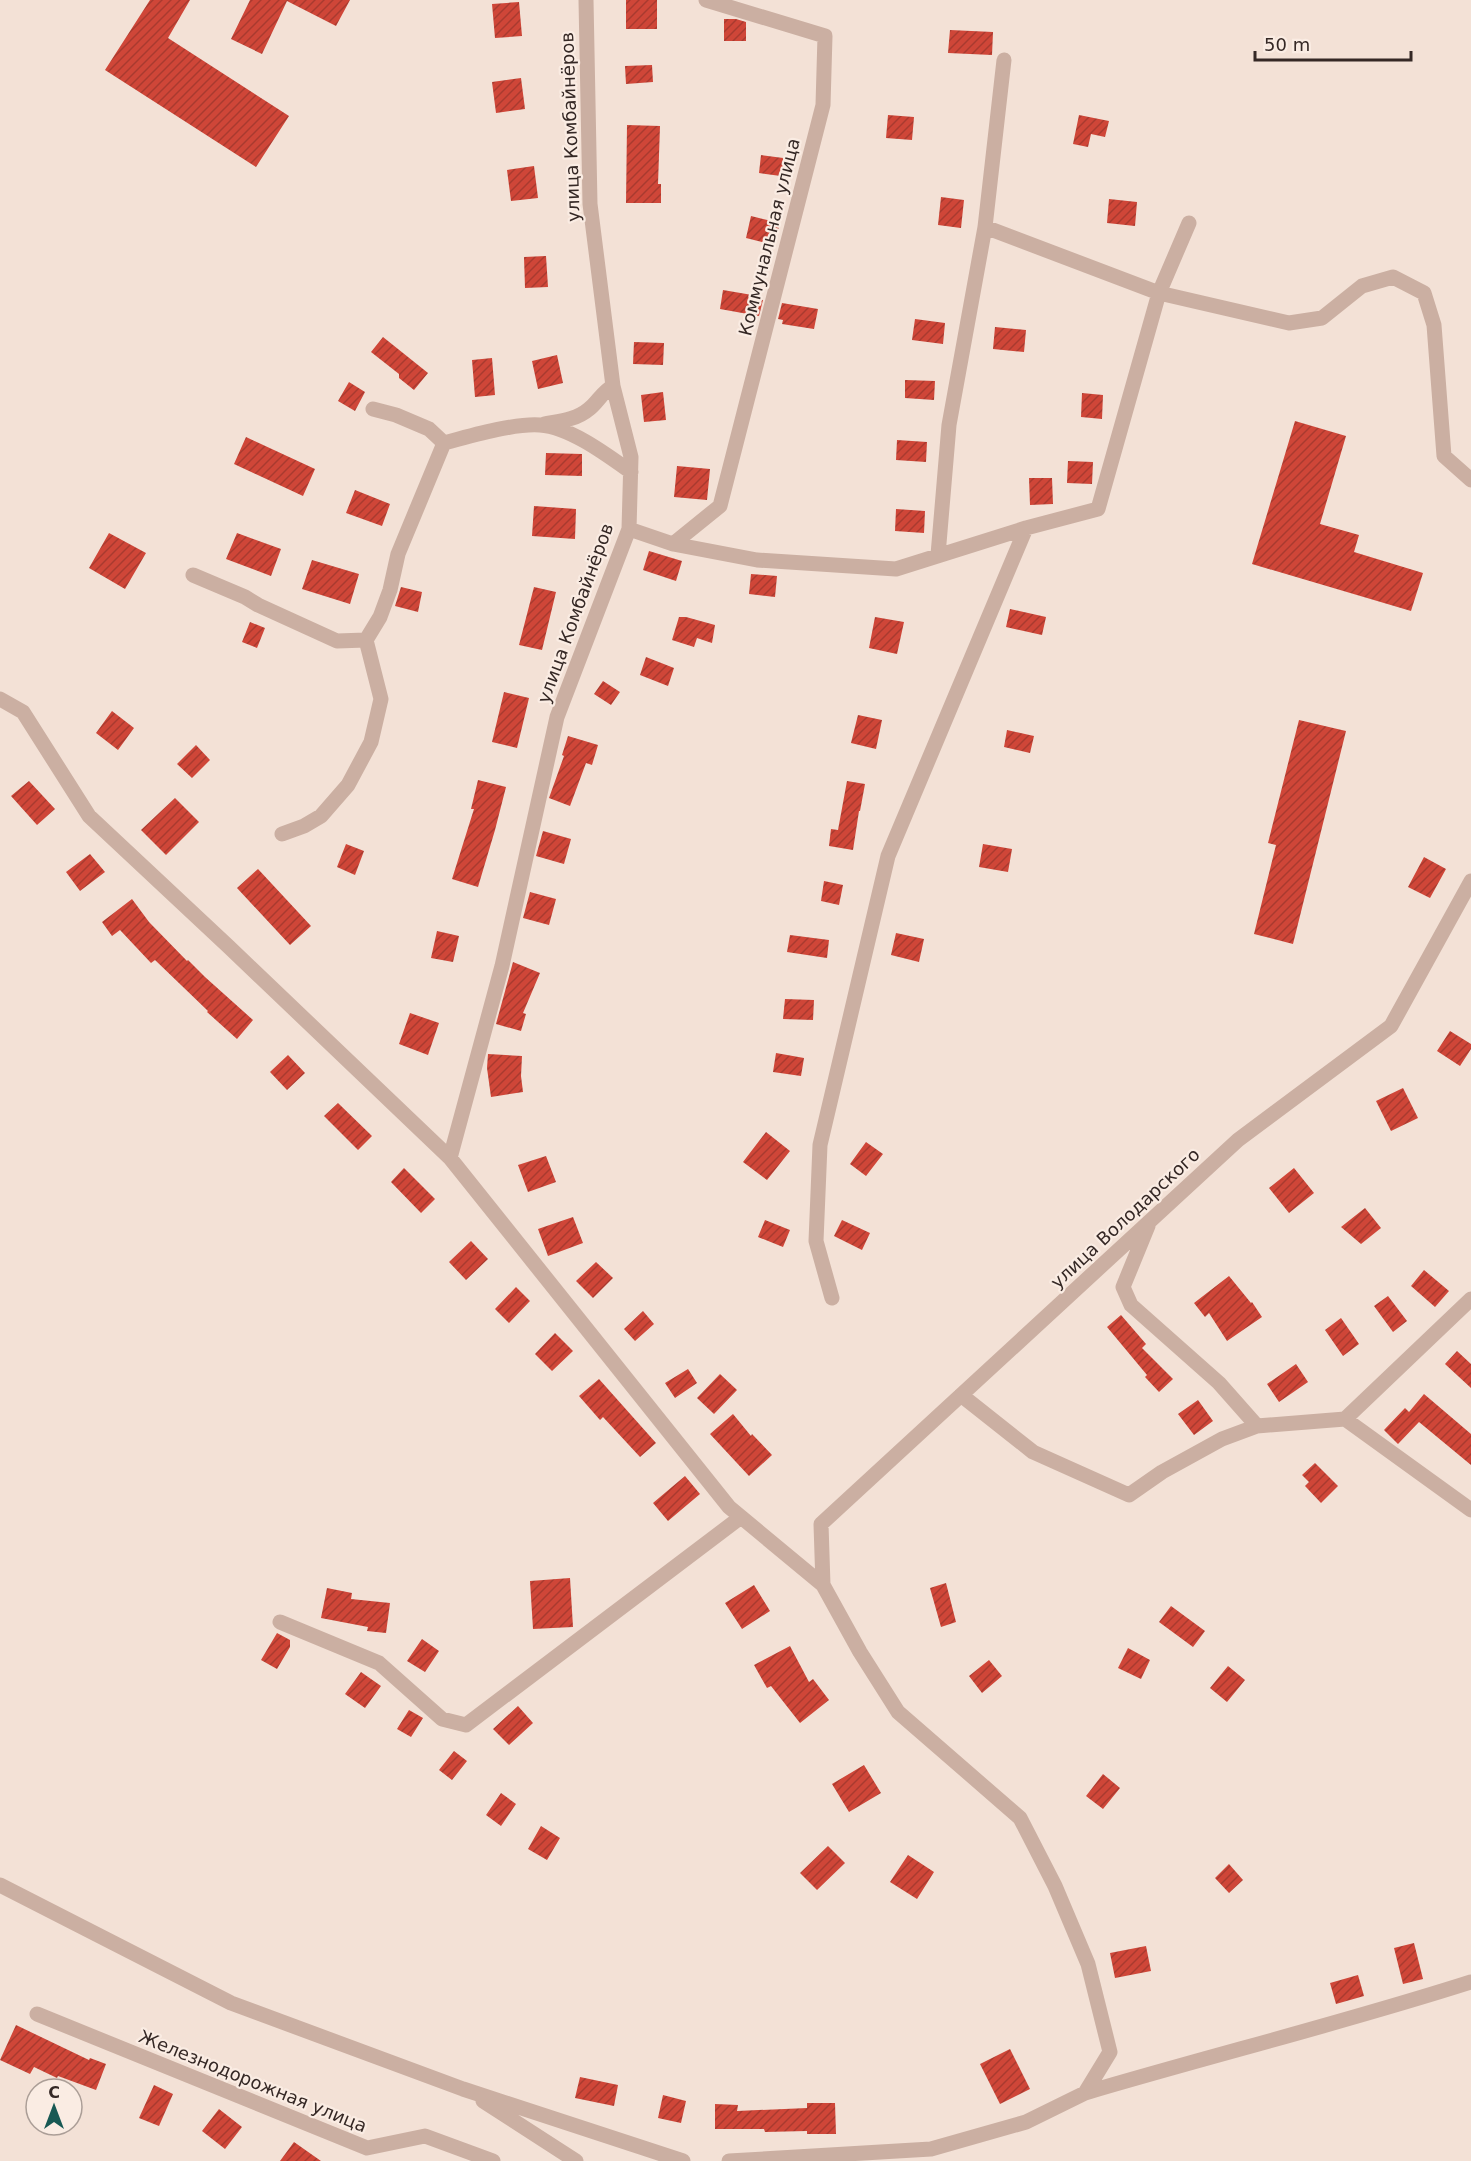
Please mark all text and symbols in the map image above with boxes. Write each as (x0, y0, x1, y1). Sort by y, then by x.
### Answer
scale bar (1255, 24, 1411, 62)
street label: улица Комбайнёров (556, 32, 584, 222)
text: 50 m (1264, 34, 1310, 55)
street label: Коммунальная улица (734, 136, 804, 338)
street label: улица Комбайнёров (533, 520, 617, 706)
street label: улица Володарского (1046, 1144, 1204, 1292)
street label: Железнодорожная улица (136, 2026, 370, 2136)
north arrow (24, 2077, 84, 2137)
text: С (48, 2083, 60, 2102)

